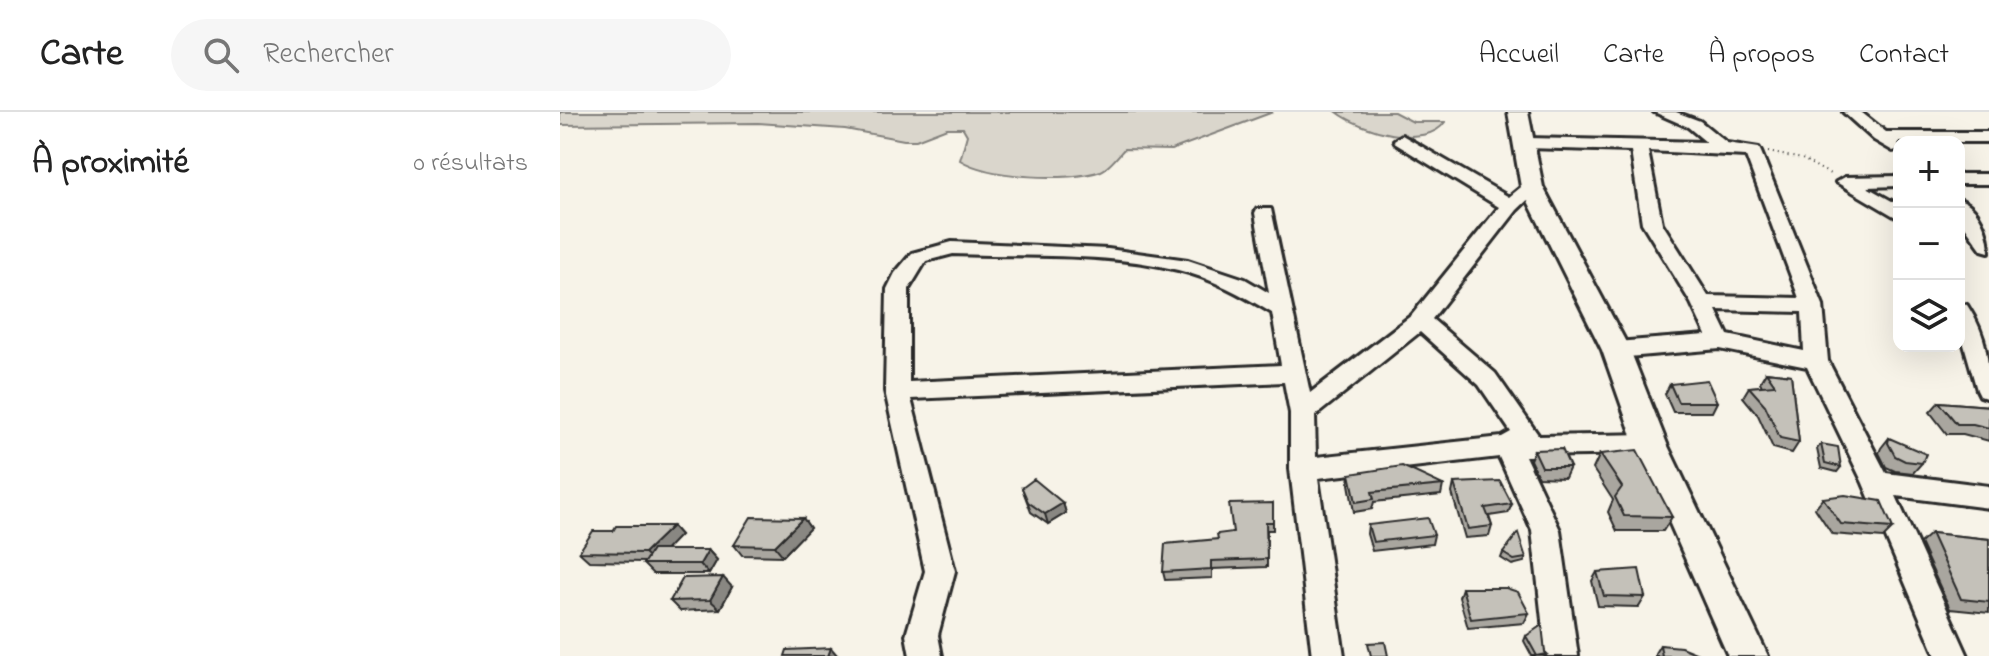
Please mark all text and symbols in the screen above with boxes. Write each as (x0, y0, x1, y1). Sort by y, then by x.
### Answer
search box (171, 19, 731, 91)
text: Carte (40, 27, 123, 83)
icon: search (199, 33, 243, 77)
text: Rechercher (263, 33, 394, 77)
text: Accueil (1479, 35, 1559, 76)
text: Carte (1603, 35, 1664, 76)
text: À propos (1708, 35, 1815, 76)
text: Contact (1859, 35, 1949, 76)
map controls (1893, 136, 1965, 352)
button: + (1893, 136, 1965, 208)
text: À proximité (32, 139, 189, 189)
text: 0 résultats (413, 145, 528, 183)
button: − (1893, 208, 1965, 280)
button: layers (1893, 280, 1965, 352)

